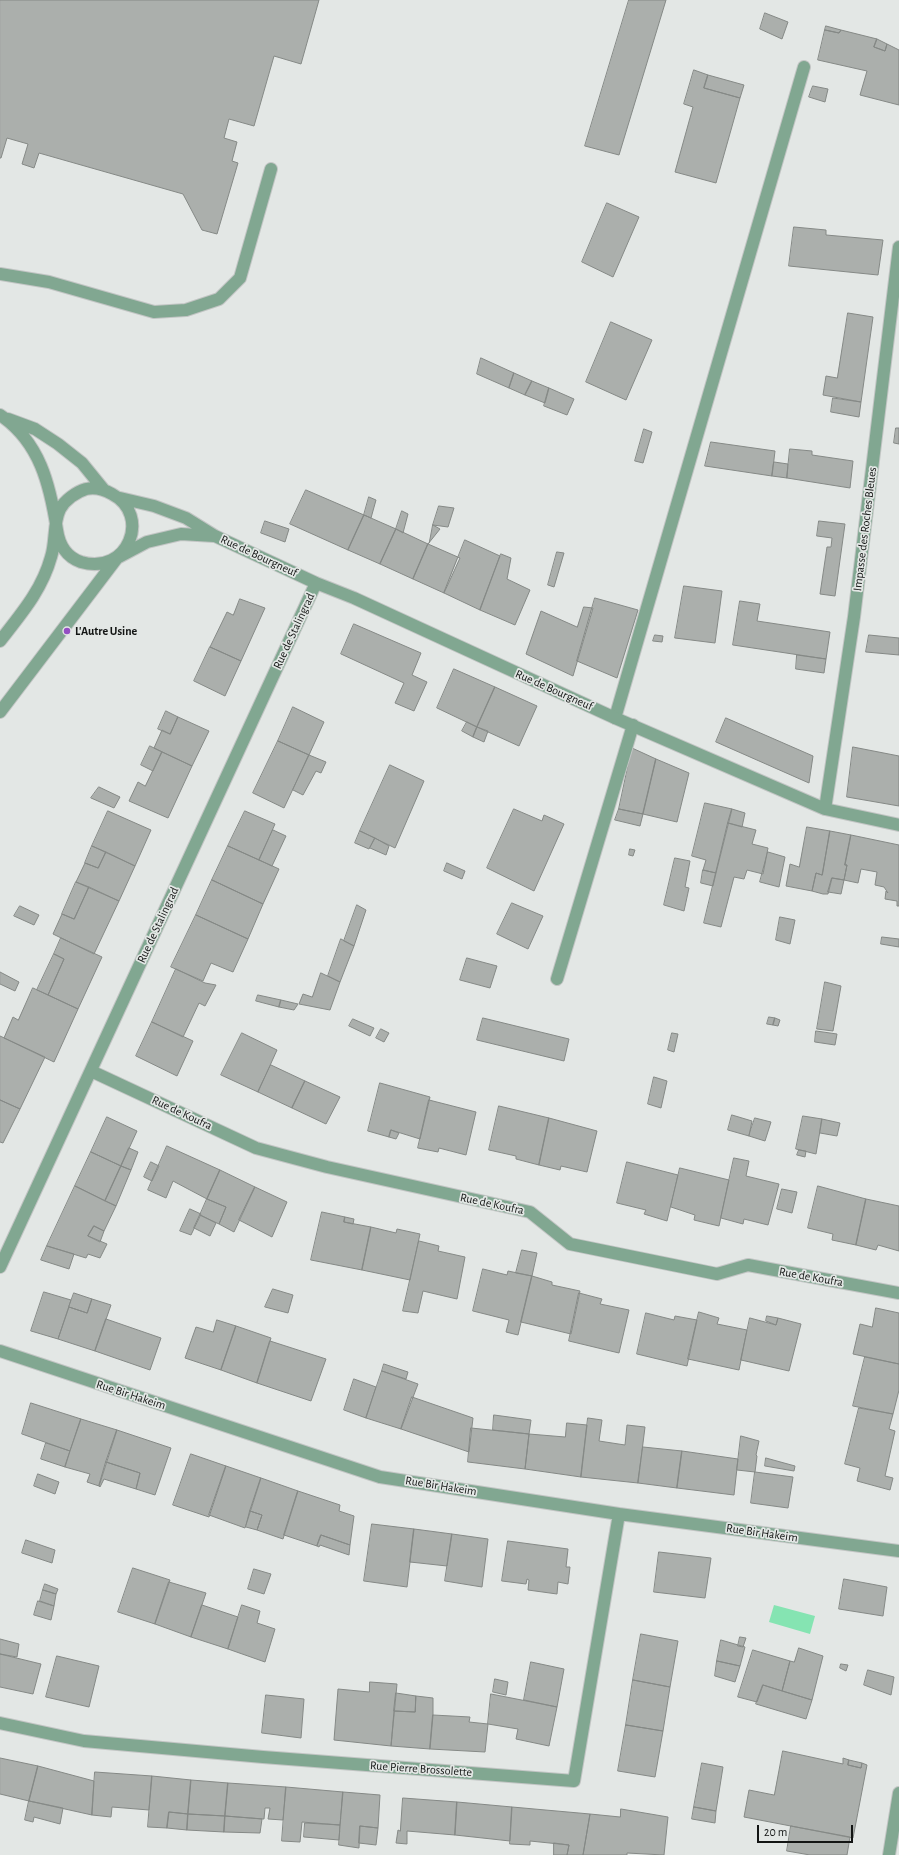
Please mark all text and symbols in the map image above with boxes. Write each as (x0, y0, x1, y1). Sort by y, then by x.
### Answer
street label: Impasse des Roches Bleues (850, 466, 880, 592)
street label: Rue de Bourgneuf (218, 532, 300, 580)
street label: Rue de Stalingrad (270, 591, 318, 671)
place label: L'Autre Usine (75, 624, 137, 638)
marker: L'Autre Usine (62, 626, 72, 636)
street label: Rue de Bourgneuf (513, 667, 595, 713)
street label: Rue de Stalingrad (134, 885, 182, 965)
street label: Rue de Koufra (150, 1093, 214, 1133)
street label: Rue de Koufra (459, 1190, 525, 1218)
street label: Rue de Koufra (778, 1264, 844, 1290)
street label: Rue Bir Hakeim (95, 1377, 167, 1413)
street label: Rue Bir Hakeim (404, 1473, 478, 1499)
street label: Rue Bir Hakeim (725, 1521, 799, 1545)
street label: Rue Pierre Brossolette (369, 1758, 473, 1780)
scale bar (759, 1817, 855, 1843)
text: 20 m (764, 1826, 787, 1838)

